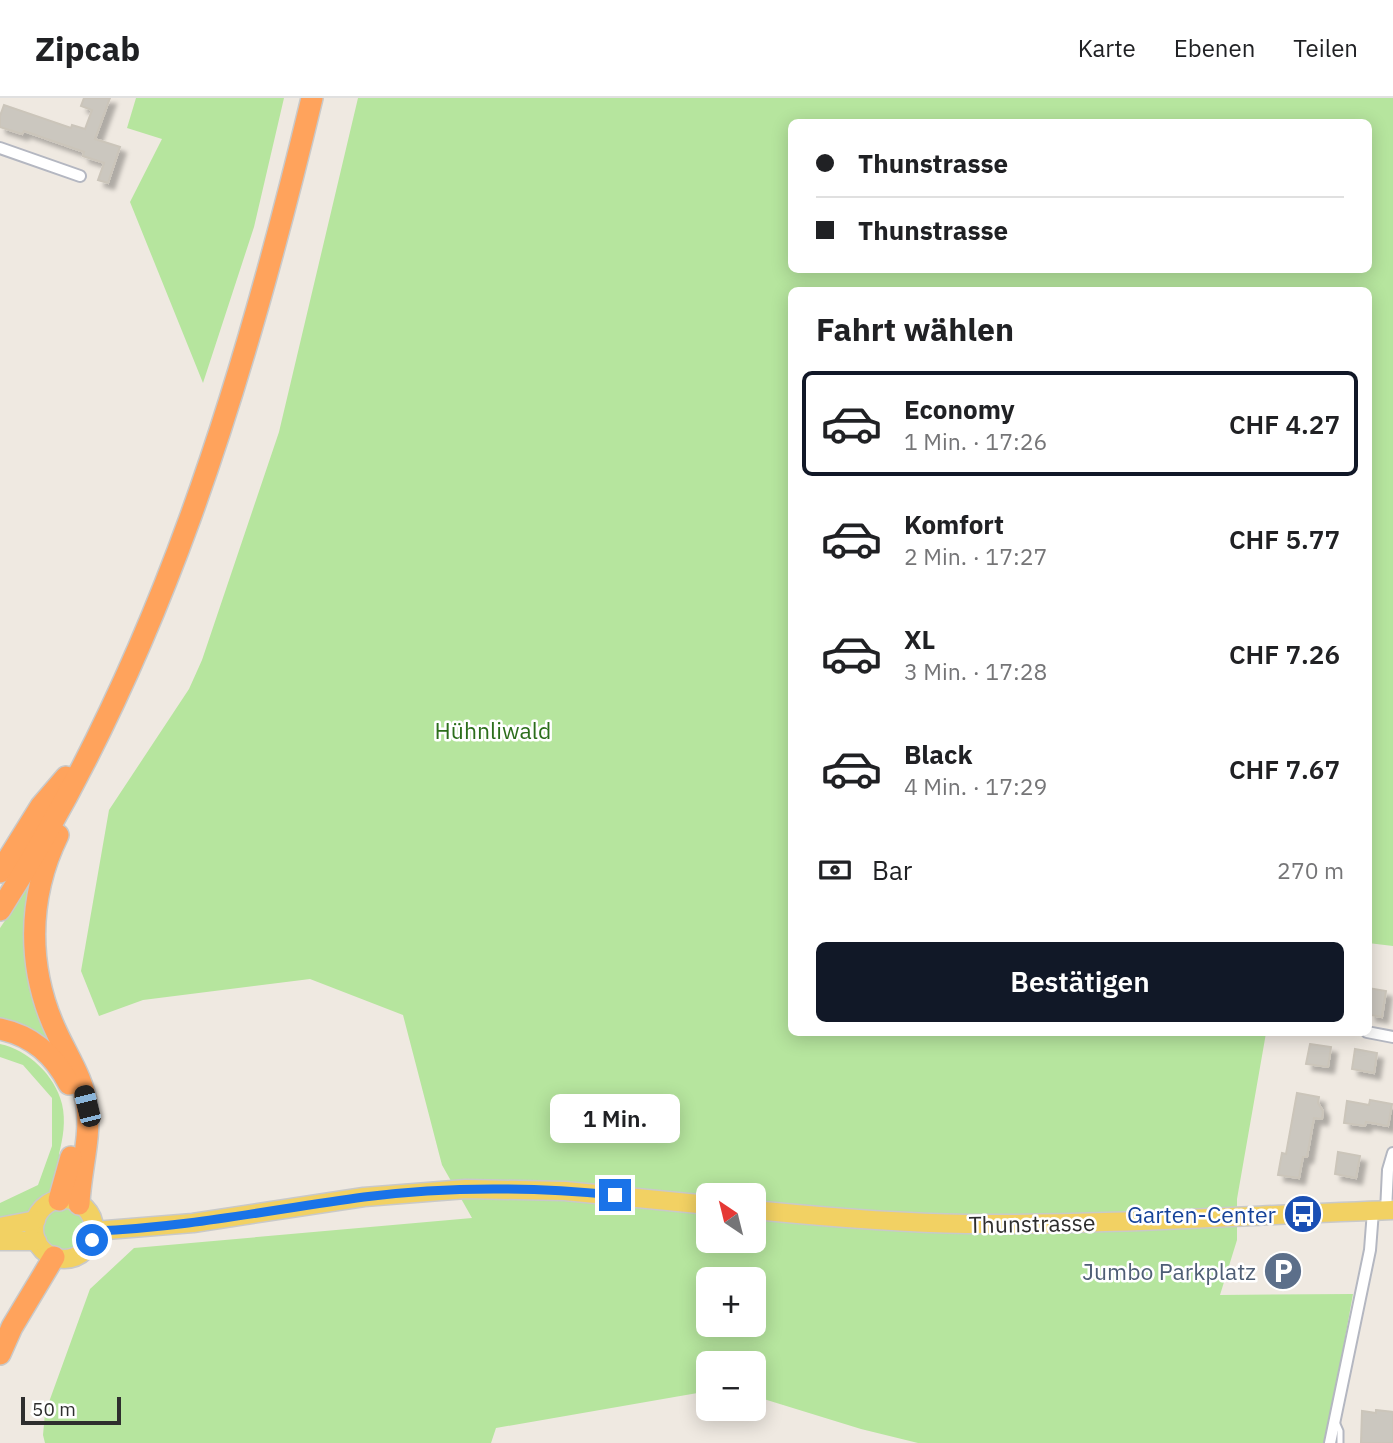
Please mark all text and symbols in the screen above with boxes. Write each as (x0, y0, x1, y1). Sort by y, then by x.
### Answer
text: Zipcab (35, 27, 140, 70)
text: Karte (1078, 32, 1136, 64)
text: Ebenen (1174, 32, 1255, 64)
text: Teilen (1293, 32, 1358, 64)
text: Thunstrasse (858, 146, 1008, 180)
text: Thunstrasse (858, 213, 1008, 247)
text: Fahrt wählen (816, 308, 1014, 350)
icon: car (820, 392, 883, 455)
text: Economy (904, 392, 1015, 426)
text: CHF 4.27 (1229, 407, 1340, 441)
text: 1 Min. · 17:26 (904, 426, 1047, 456)
icon: car (820, 507, 883, 570)
text: Komfort (904, 507, 1004, 541)
text: CHF 5.77 (1229, 522, 1340, 556)
text: 2 Min. · 17:27 (904, 541, 1047, 571)
icon: car (820, 622, 883, 685)
text: XL (904, 622, 935, 656)
text: CHF 7.26 (1229, 637, 1340, 671)
text: 3 Min. · 17:28 (904, 656, 1047, 686)
park label: Hühnliwald (435, 715, 551, 745)
icon: car (820, 737, 883, 800)
text: Black (904, 737, 972, 771)
text: CHF 7.67 (1229, 752, 1340, 786)
text: 4 Min. · 17:29 (904, 771, 1047, 801)
icon: cash (816, 851, 854, 889)
text: Bar (872, 853, 912, 887)
text: 270 m (1277, 855, 1344, 885)
button: Bestätigen (816, 942, 1344, 1022)
car (72, 1083, 103, 1129)
callout: 1 Min. (550, 1094, 680, 1142)
text: 1 Min. (583, 1103, 647, 1133)
route end (599, 1179, 631, 1211)
north arrow (696, 1183, 766, 1253)
map controls (696, 1183, 766, 1421)
bus stop icon: Garten-Center (1282, 1193, 1324, 1235)
place label: Garten-Center (1127, 1199, 1277, 1229)
street label: Thunstrasse (968, 1207, 1096, 1239)
route start (76, 1224, 108, 1256)
parking icon: Jumbo Parkplatz (1262, 1250, 1304, 1292)
place label: Jumbo Parkplatz (1082, 1256, 1256, 1286)
button: + (696, 1267, 766, 1337)
button: − (696, 1351, 766, 1421)
scale bar (21, 1394, 121, 1426)
text: 50 m (32, 1397, 76, 1421)

